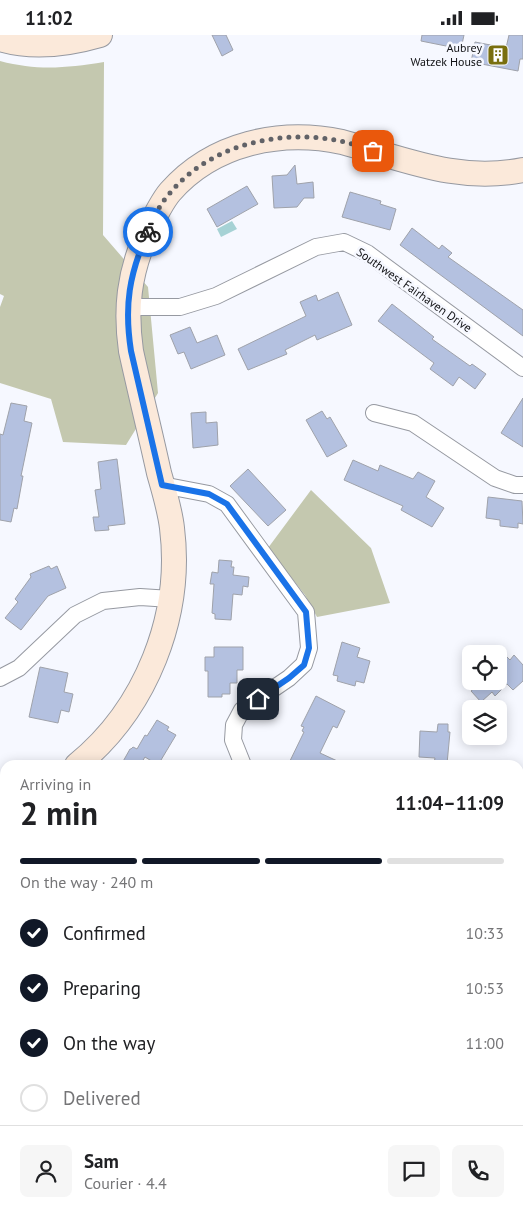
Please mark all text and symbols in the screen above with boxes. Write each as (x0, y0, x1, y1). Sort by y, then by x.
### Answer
text: 11:02 (25, 6, 73, 30)
place label: Aubrey Watzek House (411, 40, 482, 69)
building icon: Aubrey Watzek House (486, 43, 510, 67)
pin (352, 130, 394, 172)
icon: bag (359, 137, 387, 165)
courier (123, 207, 173, 257)
icon: bike (134, 218, 162, 246)
street label: Southwest Fairhaven Drive (354, 244, 475, 335)
map controls (462, 645, 507, 745)
button: locate (462, 645, 507, 690)
pin (237, 678, 279, 720)
icon: home (244, 685, 272, 713)
button: layers (462, 700, 507, 745)
text: Arriving in (20, 774, 91, 794)
text: 11:04–11:09 (395, 791, 504, 815)
text: 2 min (20, 792, 98, 834)
text: On the way · 240 m (20, 872, 153, 892)
icon: check (20, 919, 48, 947)
text: Confirmed (63, 921, 146, 945)
text: 10:33 (466, 923, 504, 943)
icon: check (20, 974, 48, 1002)
text: Preparing (63, 976, 141, 1000)
text: 10:53 (466, 978, 504, 998)
icon: check (20, 1029, 48, 1057)
text: On the way (63, 1031, 155, 1055)
text: 11:00 (466, 1033, 504, 1053)
text: Delivered (63, 1086, 141, 1110)
button: person (20, 1145, 72, 1197)
button: chat (388, 1145, 440, 1197)
button: phone (452, 1145, 504, 1197)
text: Sam (84, 1149, 119, 1173)
text: Courier · 4.4 (84, 1173, 167, 1193)

